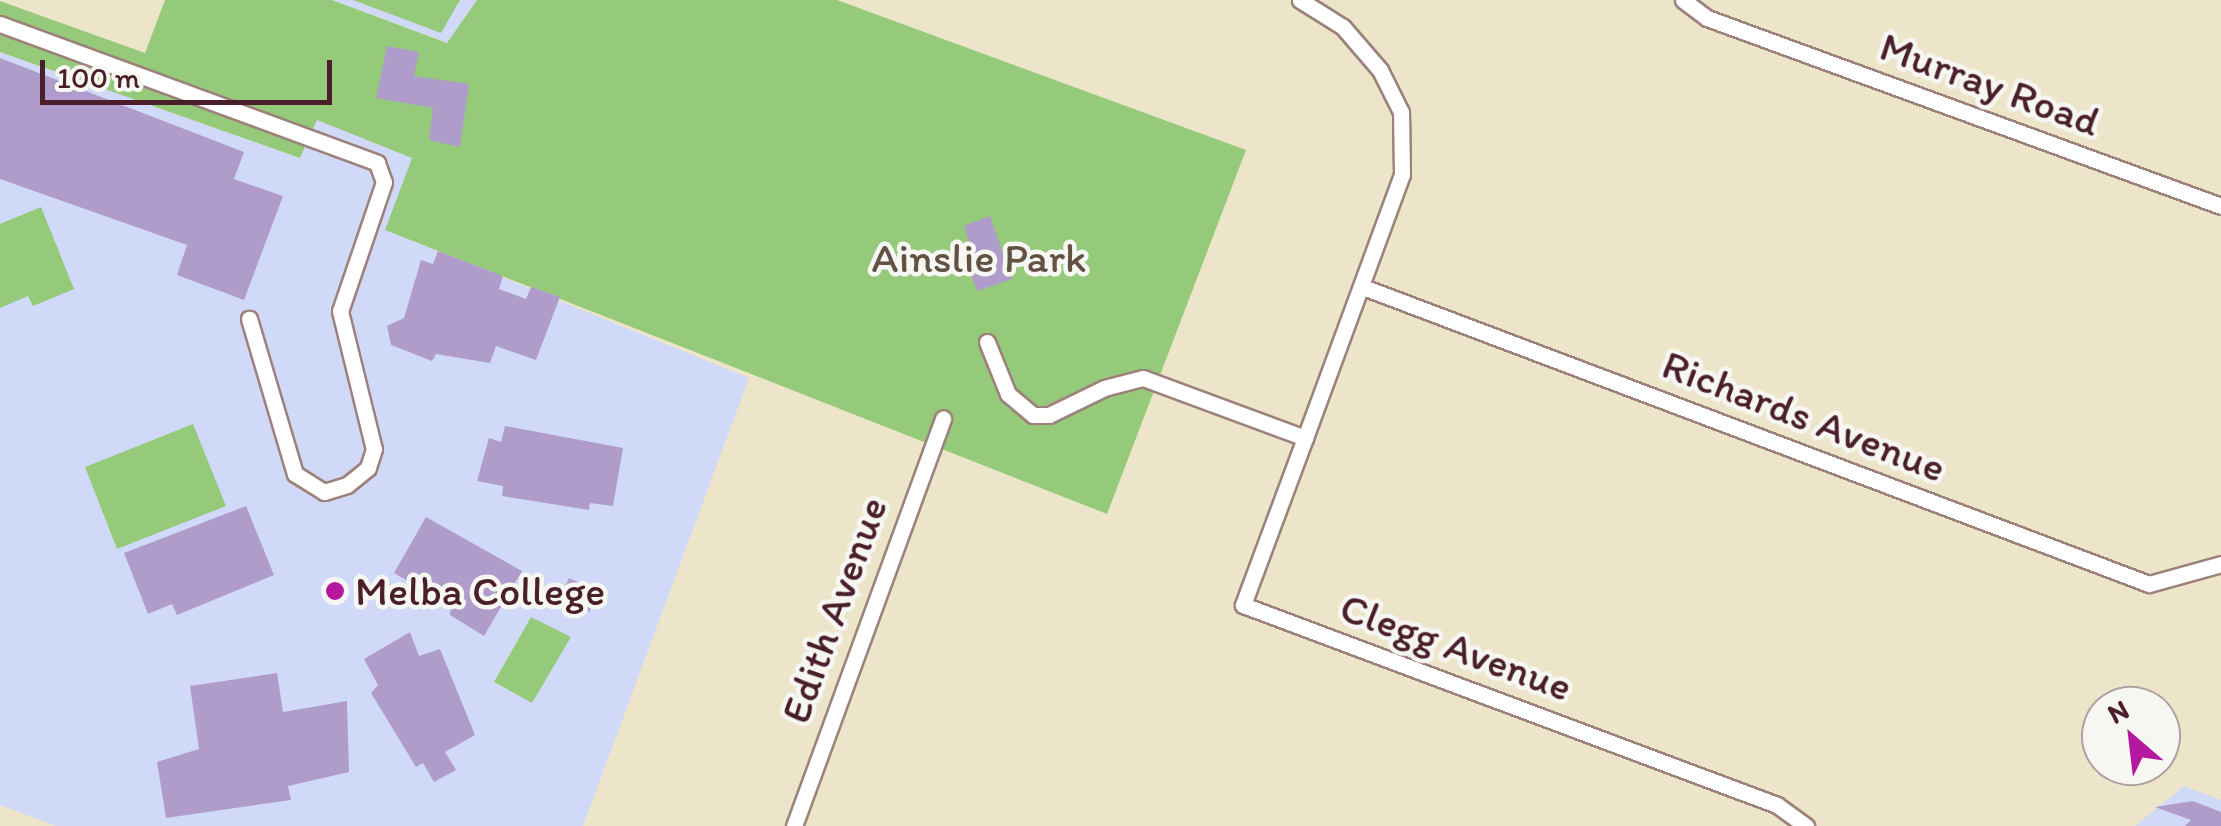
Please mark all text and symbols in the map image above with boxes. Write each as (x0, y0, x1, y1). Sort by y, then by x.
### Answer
street label: Murray Road (1874, 21, 2106, 147)
scale bar (45, 40, 338, 102)
text: 100 m (57, 59, 140, 96)
park label: Ainslie Park (872, 233, 1086, 283)
street label: Richards Avenue (1656, 339, 1952, 493)
street label: Edith Avenue (770, 491, 898, 729)
place label: Melba College (355, 566, 606, 616)
marker: Melba College (324, 580, 346, 602)
street label: Clegg Avenue (1333, 582, 1579, 712)
north arrow (2081, 686, 2181, 786)
text: N (2102, 692, 2134, 731)

